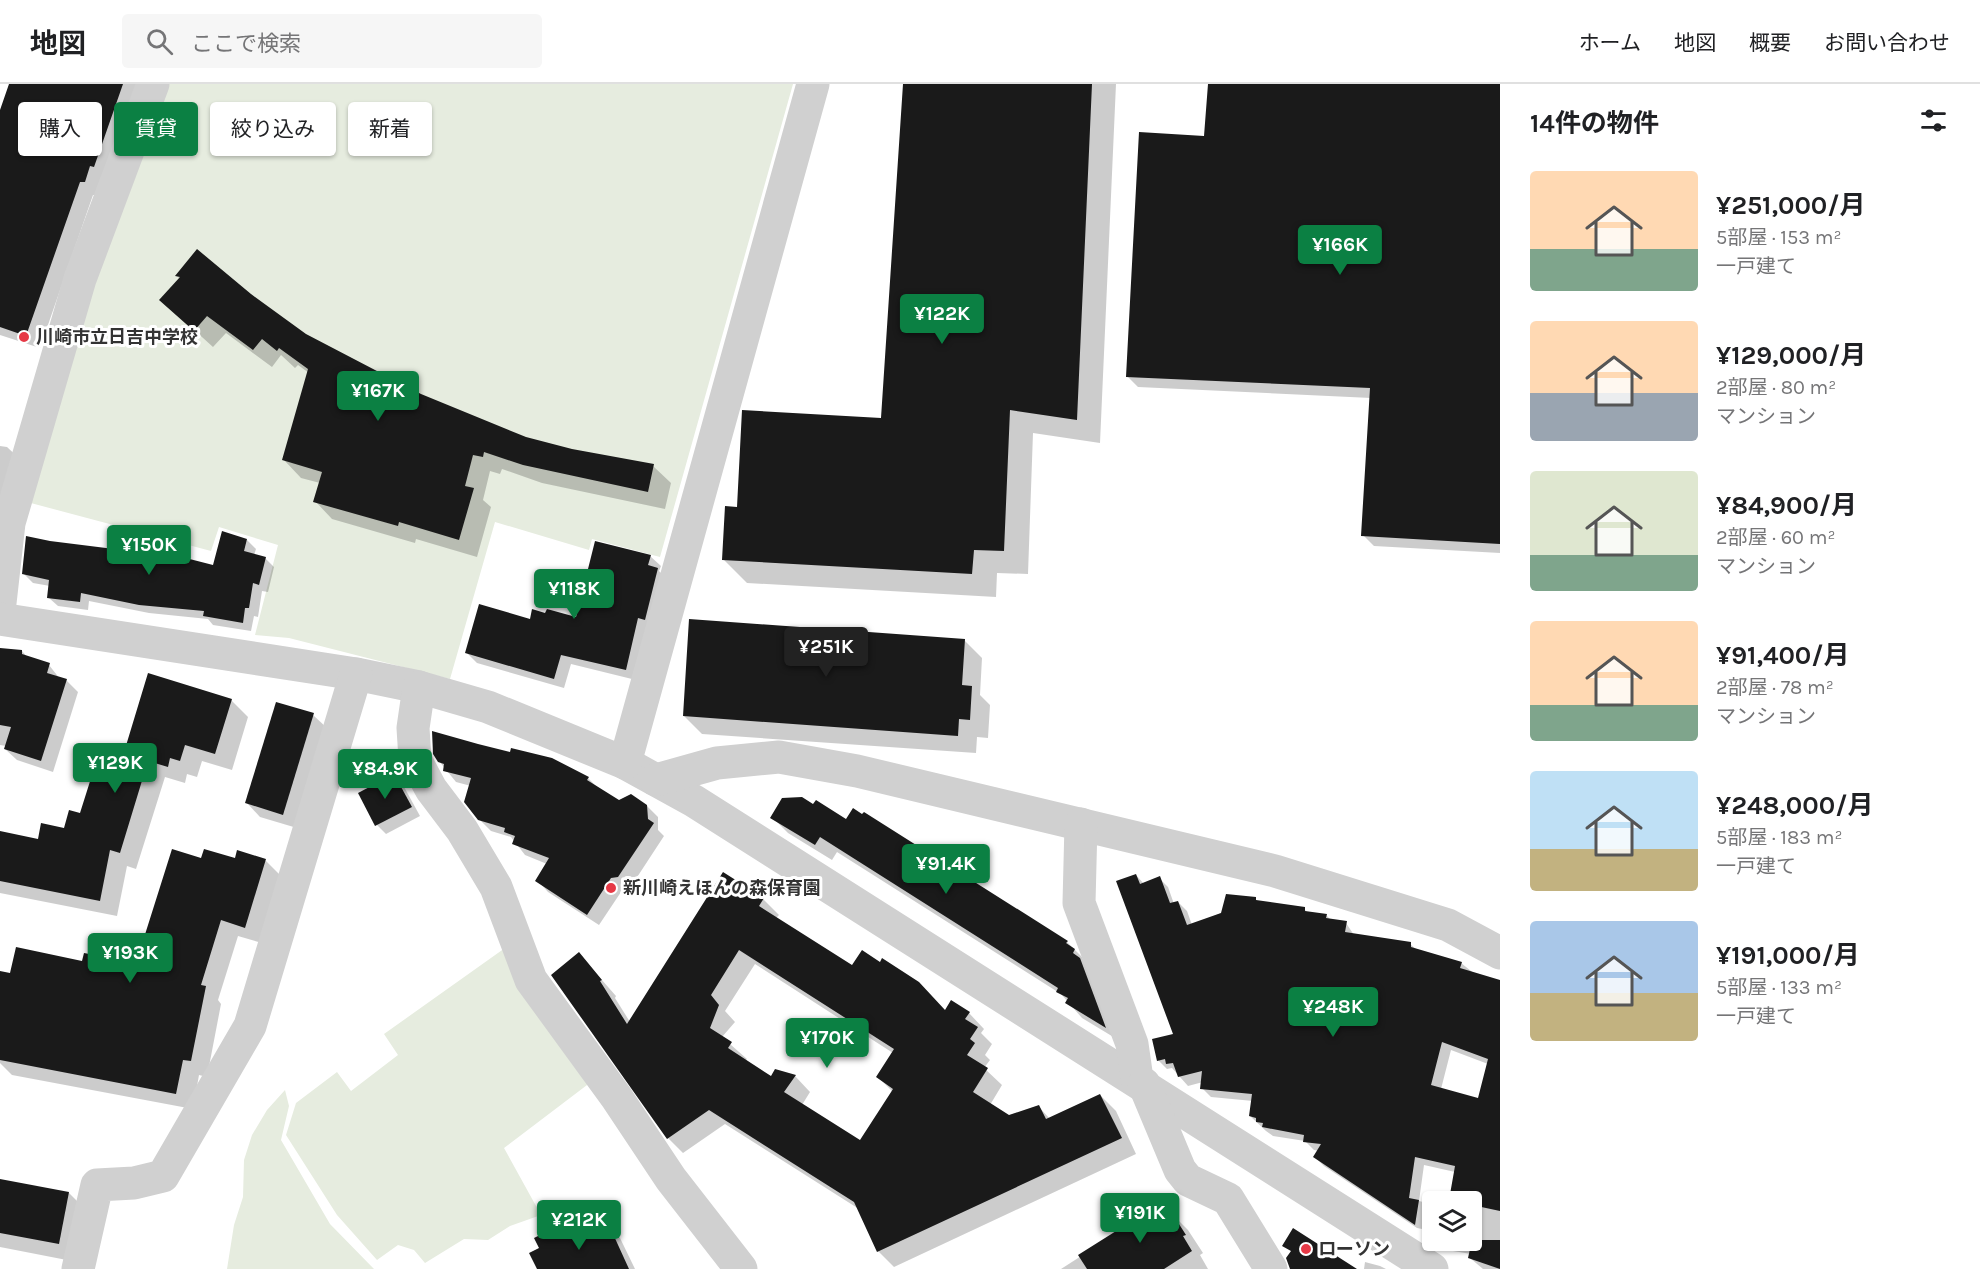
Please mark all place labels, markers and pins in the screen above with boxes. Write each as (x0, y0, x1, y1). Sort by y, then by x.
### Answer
pin: ¥166K (1298, 225, 1382, 276)
pin: ¥122K (900, 294, 984, 345)
place label: 川崎市立日吉中学校 (36, 326, 198, 348)
marker: 川崎市立日吉中学校 (17, 330, 31, 344)
pin: ¥167K (336, 371, 420, 422)
pin: ¥150K (107, 525, 191, 576)
pin: ¥118K (532, 569, 616, 620)
pin: ¥251K (784, 627, 868, 678)
pin: ¥129K (73, 743, 157, 794)
pin: ¥84.9K (336, 749, 434, 800)
pin: ¥91.4K (897, 844, 995, 895)
place label: 新川崎えほんの森保育園 (623, 877, 821, 899)
marker: 新川崎えほんの森保育園 (604, 881, 618, 895)
pin: ¥193K (88, 933, 172, 984)
pin: ¥248K (1291, 987, 1375, 1038)
pin: ¥170K (785, 1018, 869, 1069)
pin: ¥191K (1098, 1193, 1182, 1244)
pin: ¥212K (537, 1200, 621, 1251)
place label: ローソン (1318, 1238, 1390, 1260)
marker: ローソン (1299, 1242, 1313, 1256)

